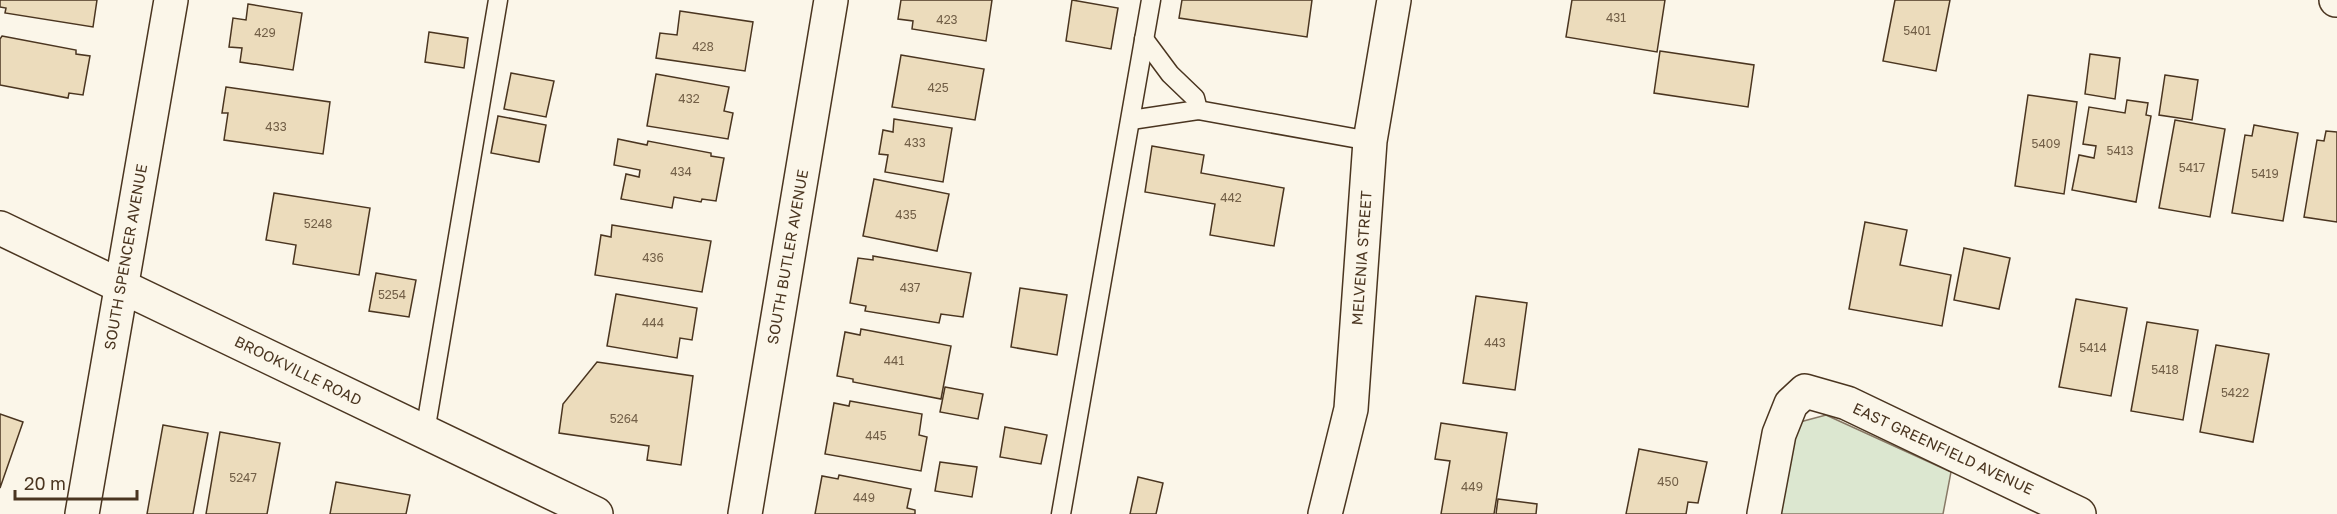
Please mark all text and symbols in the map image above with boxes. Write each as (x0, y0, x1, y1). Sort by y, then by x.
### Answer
house number: 431 (1606, 10, 1626, 25)
house number: 423 (936, 12, 958, 27)
house number: 5401 (1903, 23, 1931, 38)
house number: 429 (254, 25, 276, 40)
house number: 428 (692, 39, 714, 54)
house number: 425 (927, 80, 949, 95)
house number: 432 (678, 91, 700, 106)
house number: 433 (265, 119, 287, 134)
house number: 433 (904, 135, 926, 150)
house number: 5409 (2032, 136, 2060, 151)
house number: 5413 (2106, 143, 2134, 158)
house number: 5417 (2179, 160, 2205, 175)
street label: SOUTH SPENCER AVENUE (100, 162, 150, 351)
house number: 434 (670, 164, 692, 179)
house number: 5419 (2251, 166, 2279, 181)
street label: SOUTH BUTLER AVENUE (763, 168, 811, 346)
house number: 442 (1220, 190, 1242, 205)
street label: MELVENIA STREET (1347, 190, 1375, 326)
house number: 435 (895, 207, 917, 222)
house number: 5248 (304, 216, 332, 231)
house number: 436 (642, 250, 664, 265)
house number: 437 (900, 280, 920, 295)
house number: 5254 (378, 287, 406, 302)
house number: 444 (642, 315, 664, 330)
street label: BROOKVILLE ROAD (232, 331, 365, 409)
house number: 443 (1484, 335, 1506, 350)
house number: 5414 (2079, 340, 2107, 355)
house number: 441 (884, 353, 904, 368)
house number: 5418 (2151, 362, 2179, 377)
house number: 5422 (2221, 385, 2249, 400)
street label: EAST GREENFIELD AVENUE (1850, 398, 2037, 498)
house number: 5264 (610, 411, 638, 426)
house number: 445 (865, 428, 887, 443)
scale bar (15, 463, 136, 501)
house number: 5247 (229, 470, 257, 485)
text: 20 m (24, 472, 66, 494)
house number: 450 (1657, 474, 1679, 489)
house number: 449 (1461, 479, 1483, 494)
house number: 449 (853, 490, 875, 505)

